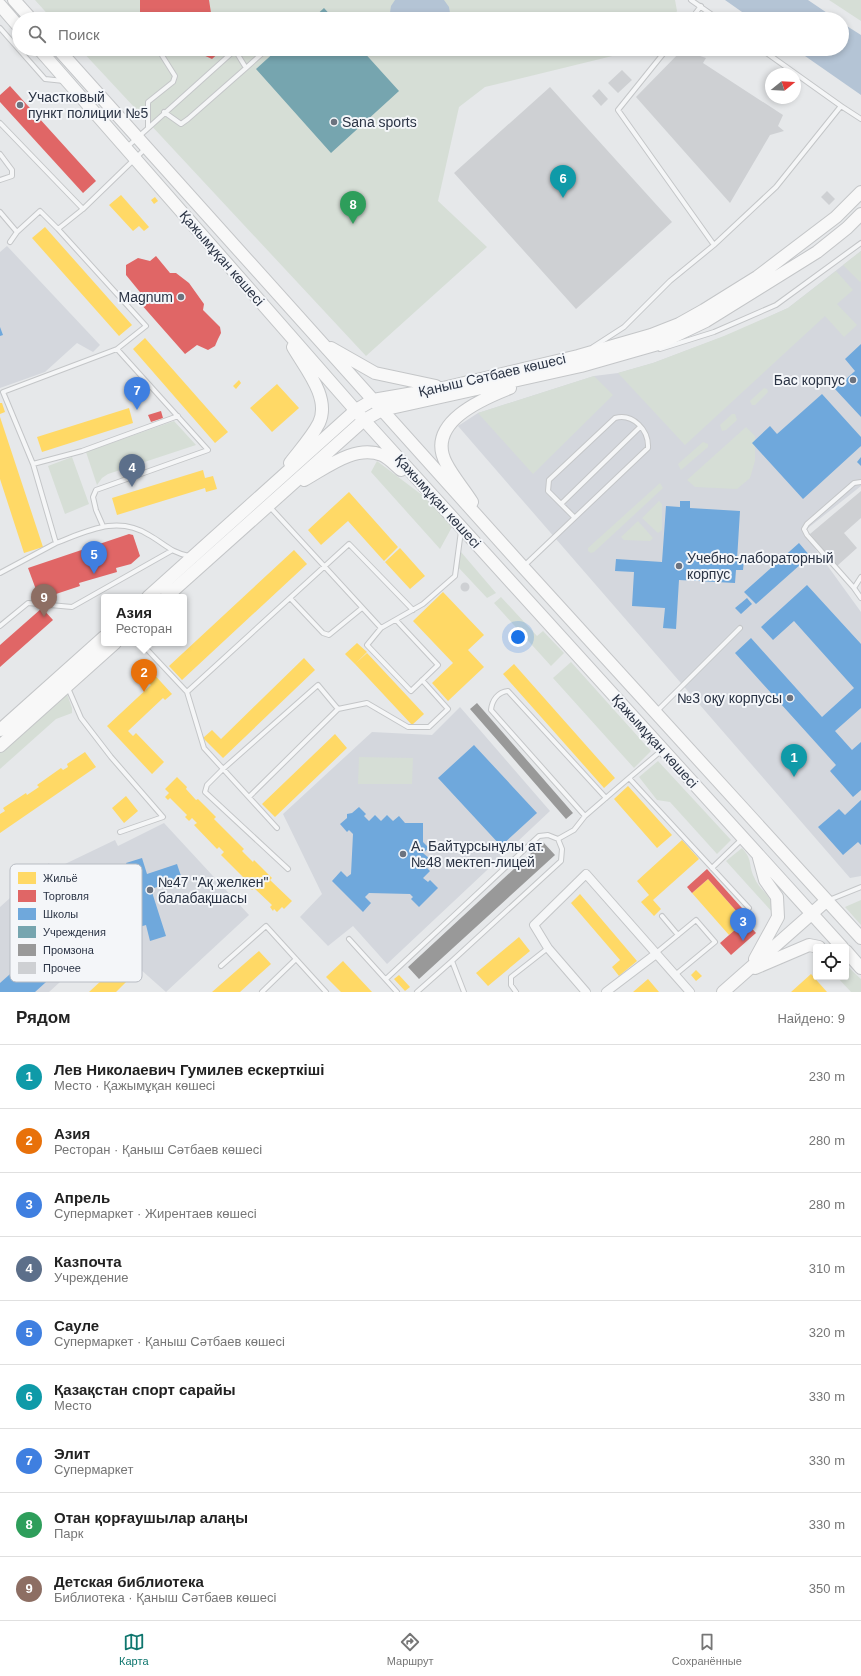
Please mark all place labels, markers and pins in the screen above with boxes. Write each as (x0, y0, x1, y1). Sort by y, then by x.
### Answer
place label: Участковый пункт полиции №5 (28, 89, 149, 121)
marker: Участковый пункт полиции №5 (15, 100, 25, 110)
place label: Sana sports (342, 114, 417, 130)
marker: Sana sports (329, 117, 339, 127)
pin: 6 (550, 165, 576, 198)
pin: 8 (340, 191, 366, 224)
place label: Magnum (119, 289, 173, 305)
marker: Magnum (176, 292, 186, 302)
place label: Бас корпус (774, 372, 845, 388)
marker: Бас корпус (848, 375, 858, 385)
pin: 7 (124, 377, 150, 410)
pin: 4 (119, 454, 145, 487)
pin: 5 (81, 541, 107, 574)
place label: Учебно-лабораторный корпус (687, 550, 833, 582)
marker: Учебно-лабораторный корпус (674, 561, 684, 571)
pin: 9 (31, 584, 57, 617)
pin: 2 (131, 659, 157, 692)
place label: №3 оқу корпусы (677, 690, 782, 706)
marker: №3 оқу корпусы (785, 693, 795, 703)
pin: 1 (781, 744, 807, 777)
place label: А. Байтұрсынұлы ат. №48 мектеп-лицей (411, 838, 544, 870)
marker: А. Байтұрсынұлы ат. №48 мектеп-лицей (398, 849, 408, 859)
place label: №47 "Ақ желкен" балабақшасы (158, 874, 268, 906)
marker: №47 "Ақ желкен" балабақшасы (145, 885, 155, 895)
pin: 3 (730, 908, 756, 941)

